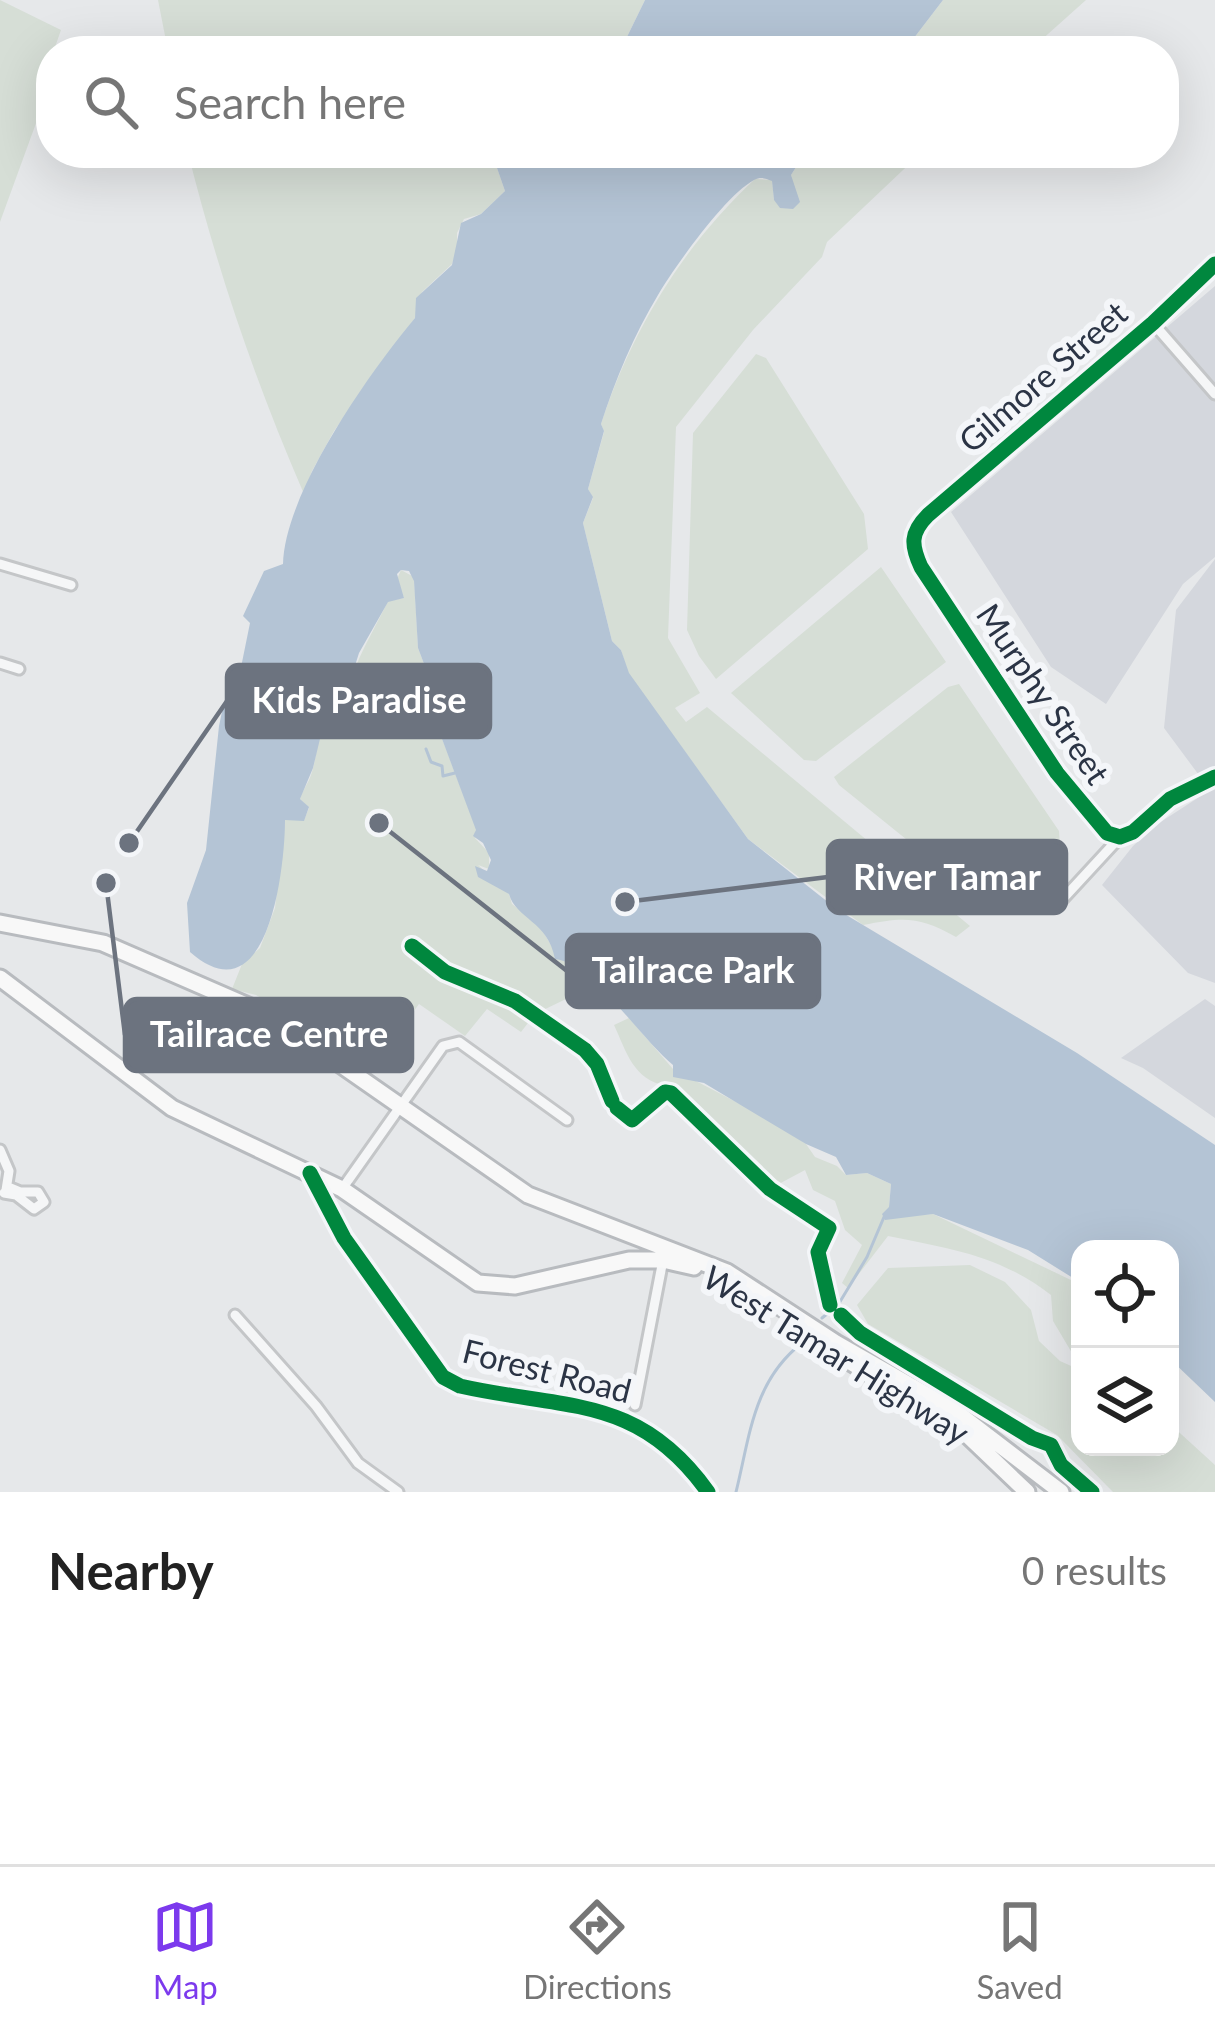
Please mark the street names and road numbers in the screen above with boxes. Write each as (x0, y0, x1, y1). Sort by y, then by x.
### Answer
street label: Gilmore Street (950, 292, 1135, 460)
street label: Murphy Street (969, 596, 1119, 791)
street label: West Tamar Highway (696, 1256, 977, 1452)
street label: Forest Road (459, 1330, 636, 1410)

